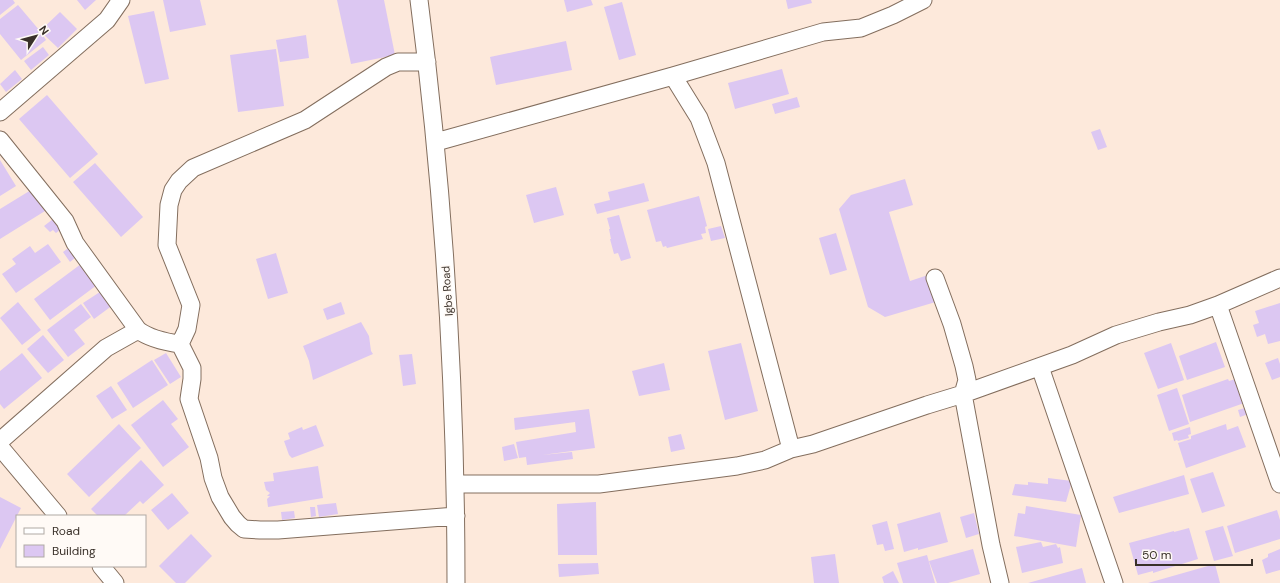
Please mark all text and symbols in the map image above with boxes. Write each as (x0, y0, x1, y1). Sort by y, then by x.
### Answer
north arrow (16, 16, 56, 56)
text: N (36, 23, 52, 37)
street label: Igbe Road (438, 265, 456, 317)
legend (16, 515, 146, 567)
text: Road (52, 523, 80, 539)
scale bar (1136, 541, 1252, 567)
text: Building (52, 543, 96, 559)
text: 50 m (1142, 547, 1171, 563)

